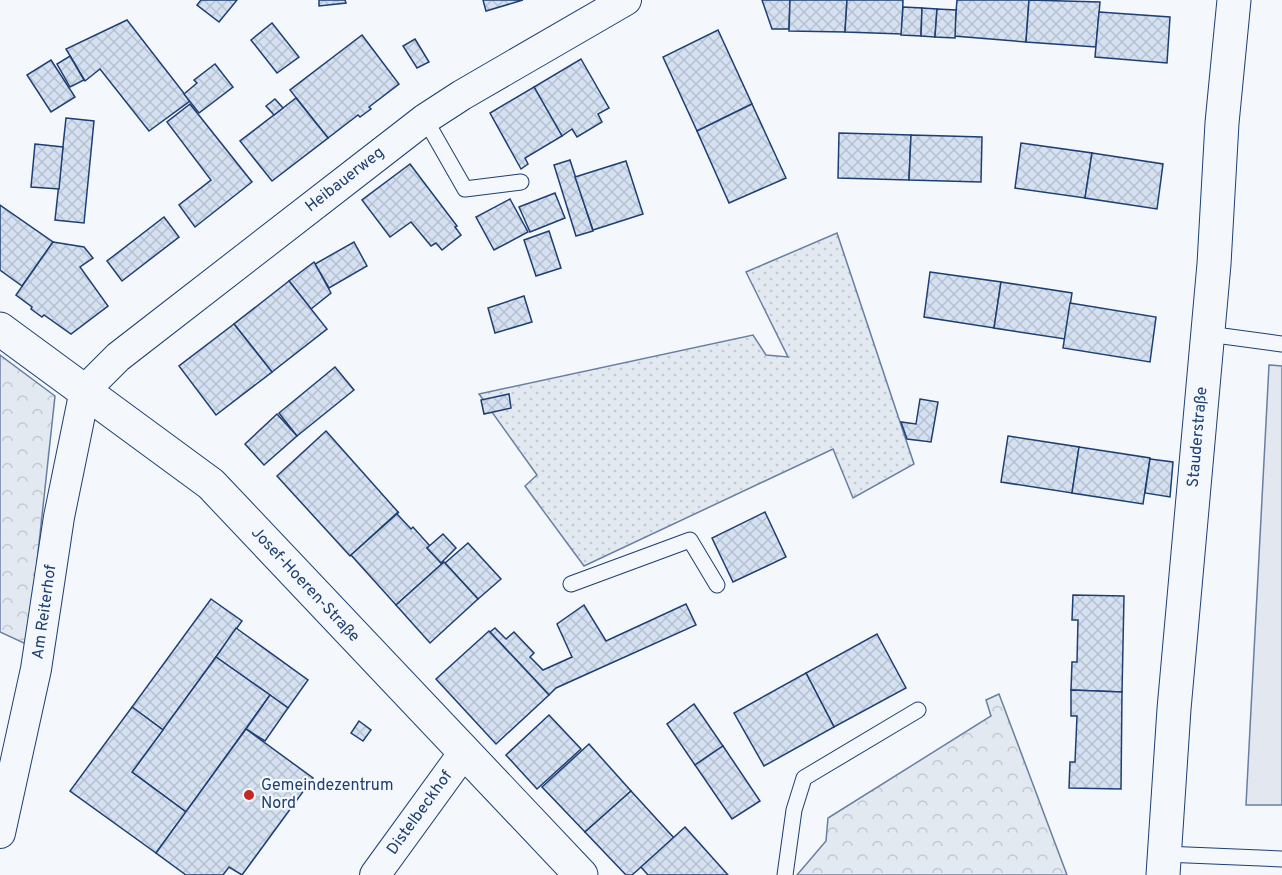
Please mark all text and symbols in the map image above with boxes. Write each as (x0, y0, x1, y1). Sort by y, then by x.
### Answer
street label: Heibauerweg (302, 143, 388, 217)
street label: Stauderstraße (1184, 386, 1212, 488)
street label: Josef-Hoeren-Straße (246, 523, 364, 647)
street label: Am Reiterhof (28, 563, 62, 661)
street label: Distelbeckhof (383, 767, 458, 859)
place label: Gemeindezentrum Nord (261, 776, 394, 814)
marker: Gemeindezentrum Nord (242, 788, 256, 802)

